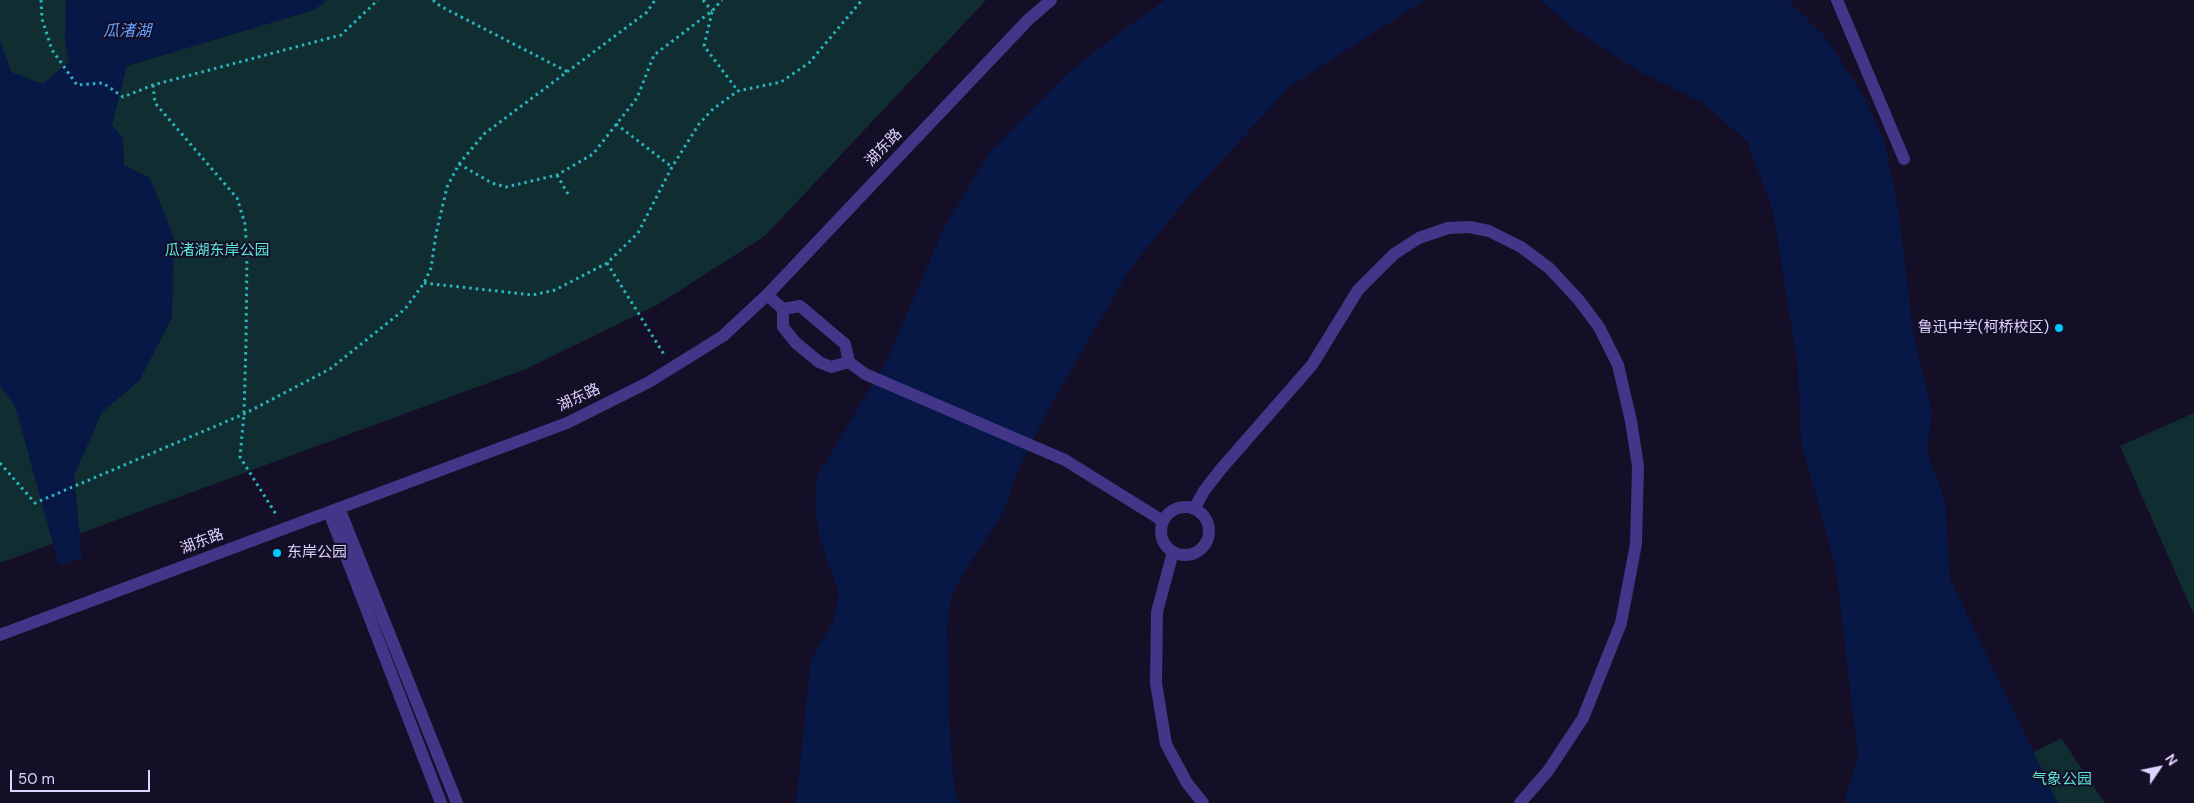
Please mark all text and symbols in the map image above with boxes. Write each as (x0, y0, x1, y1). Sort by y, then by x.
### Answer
water label: 瓜渚湖 (103, 22, 151, 42)
street label: 湖东路 (862, 126, 906, 170)
park label: 瓜渚湖东岸公园 (165, 242, 269, 260)
place label: 鲁迅中学(柯桥校区) (1918, 319, 2049, 337)
marker: 鲁迅中学(柯桥校区) (2053, 322, 2065, 334)
street label: 湖东路 (555, 380, 603, 416)
street label: 湖东路 (178, 526, 226, 558)
place label: 东岸公园 (287, 544, 347, 562)
marker: 东岸公园 (271, 547, 283, 559)
north arrow (2134, 743, 2184, 793)
text: N (2161, 750, 2182, 769)
scale bar (12, 760, 152, 792)
text: 50 m (18, 769, 55, 789)
park label: 气象公园 (2032, 771, 2092, 789)

